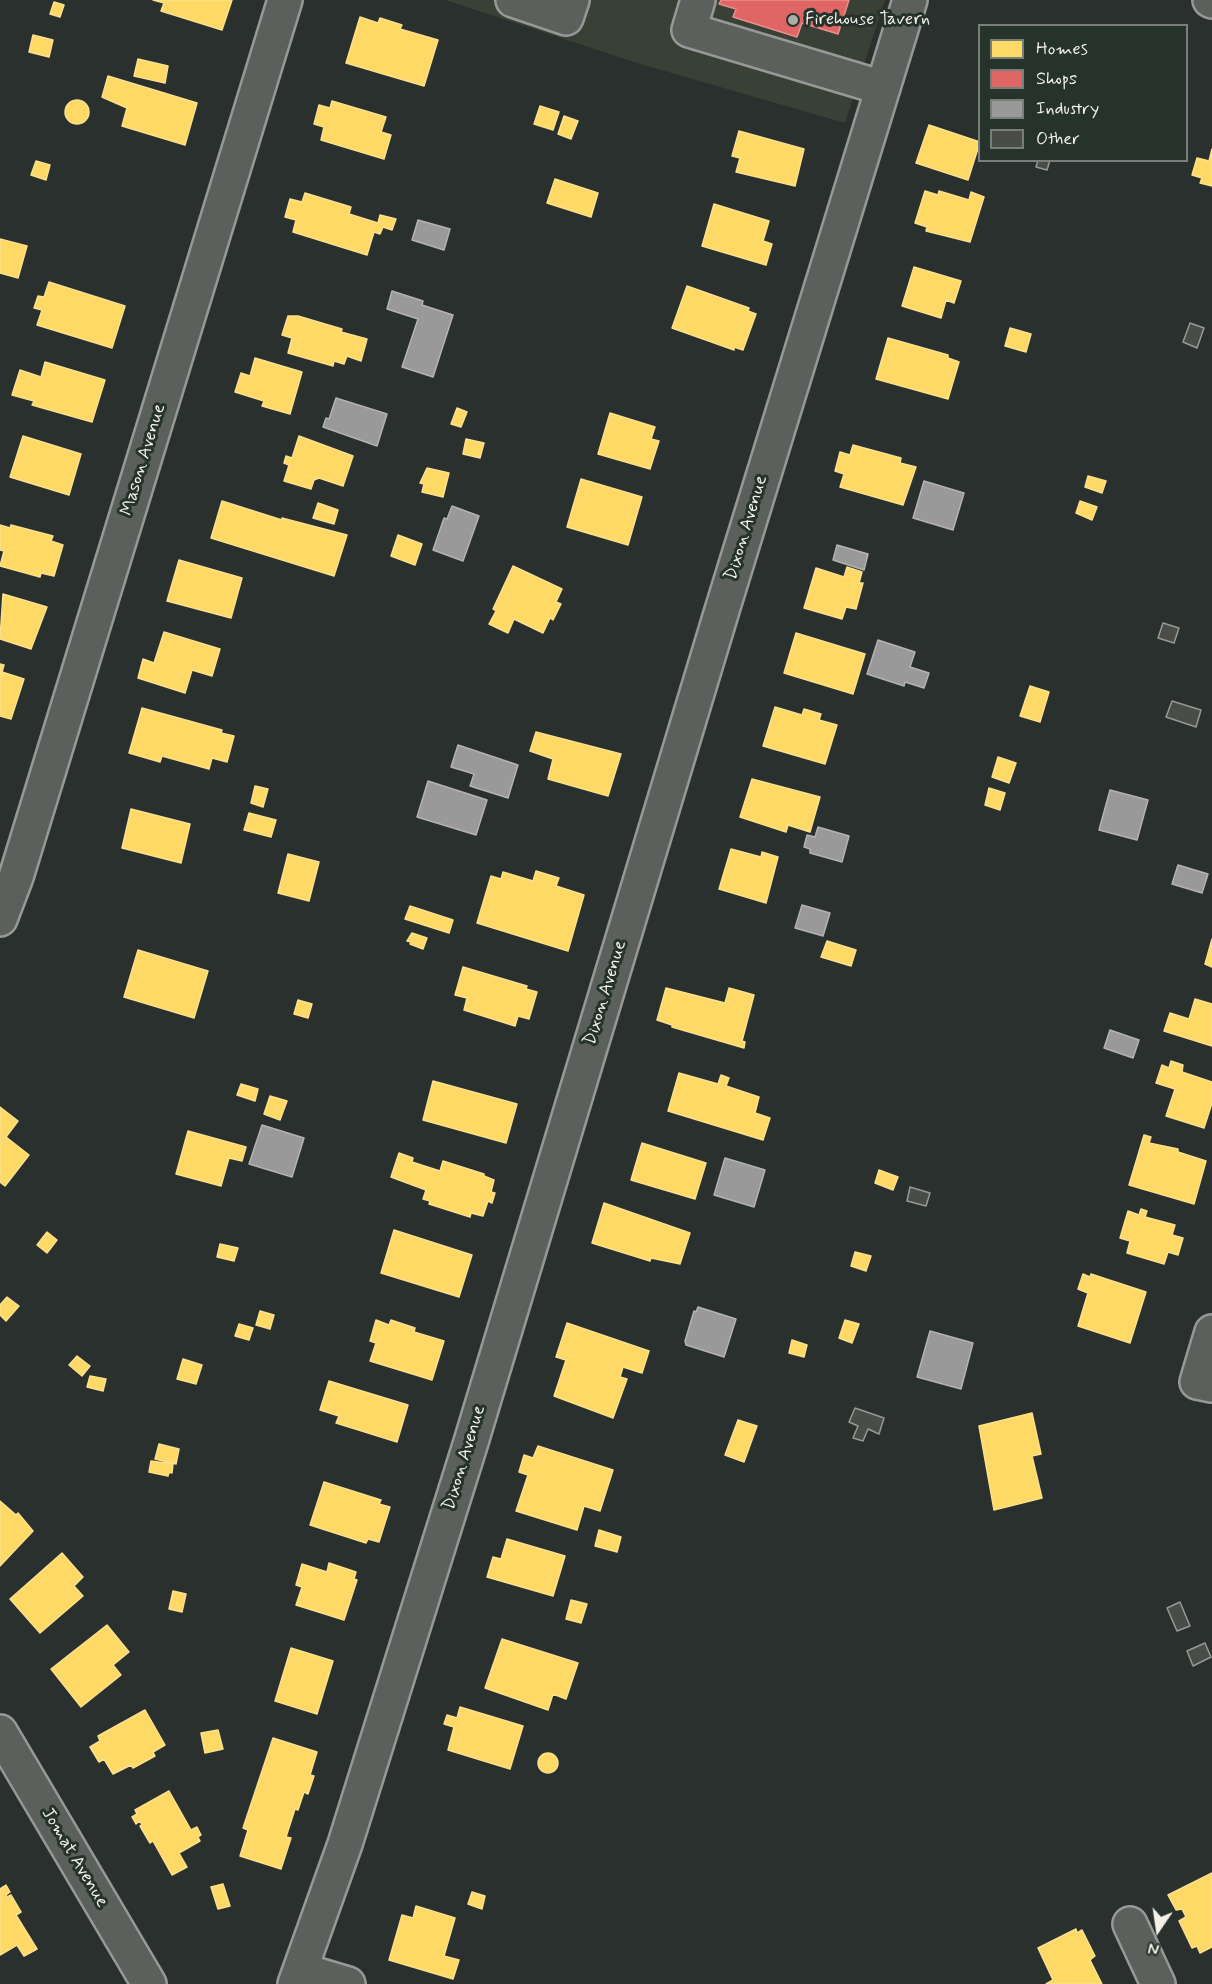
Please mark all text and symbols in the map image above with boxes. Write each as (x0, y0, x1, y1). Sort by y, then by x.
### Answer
place label: Firehouse Tavern (805, 9, 930, 31)
marker: Firehouse Tavern (786, 13, 800, 27)
legend (978, 24, 1188, 162)
text: Homes (1036, 37, 1088, 61)
text: Shops (1036, 67, 1077, 91)
text: Industry (1036, 97, 1099, 121)
text: Other (1036, 127, 1080, 151)
street label: Mason Avenue (117, 401, 171, 519)
street label: Dixon Avenue (721, 473, 773, 583)
street label: Dixon Avenue (580, 938, 632, 1048)
street label: Dixon Avenue (439, 1403, 491, 1513)
street label: Jomat Avenue (36, 1804, 112, 1912)
north arrow (1128, 1900, 1188, 1960)
text: N (1146, 1937, 1161, 1959)

